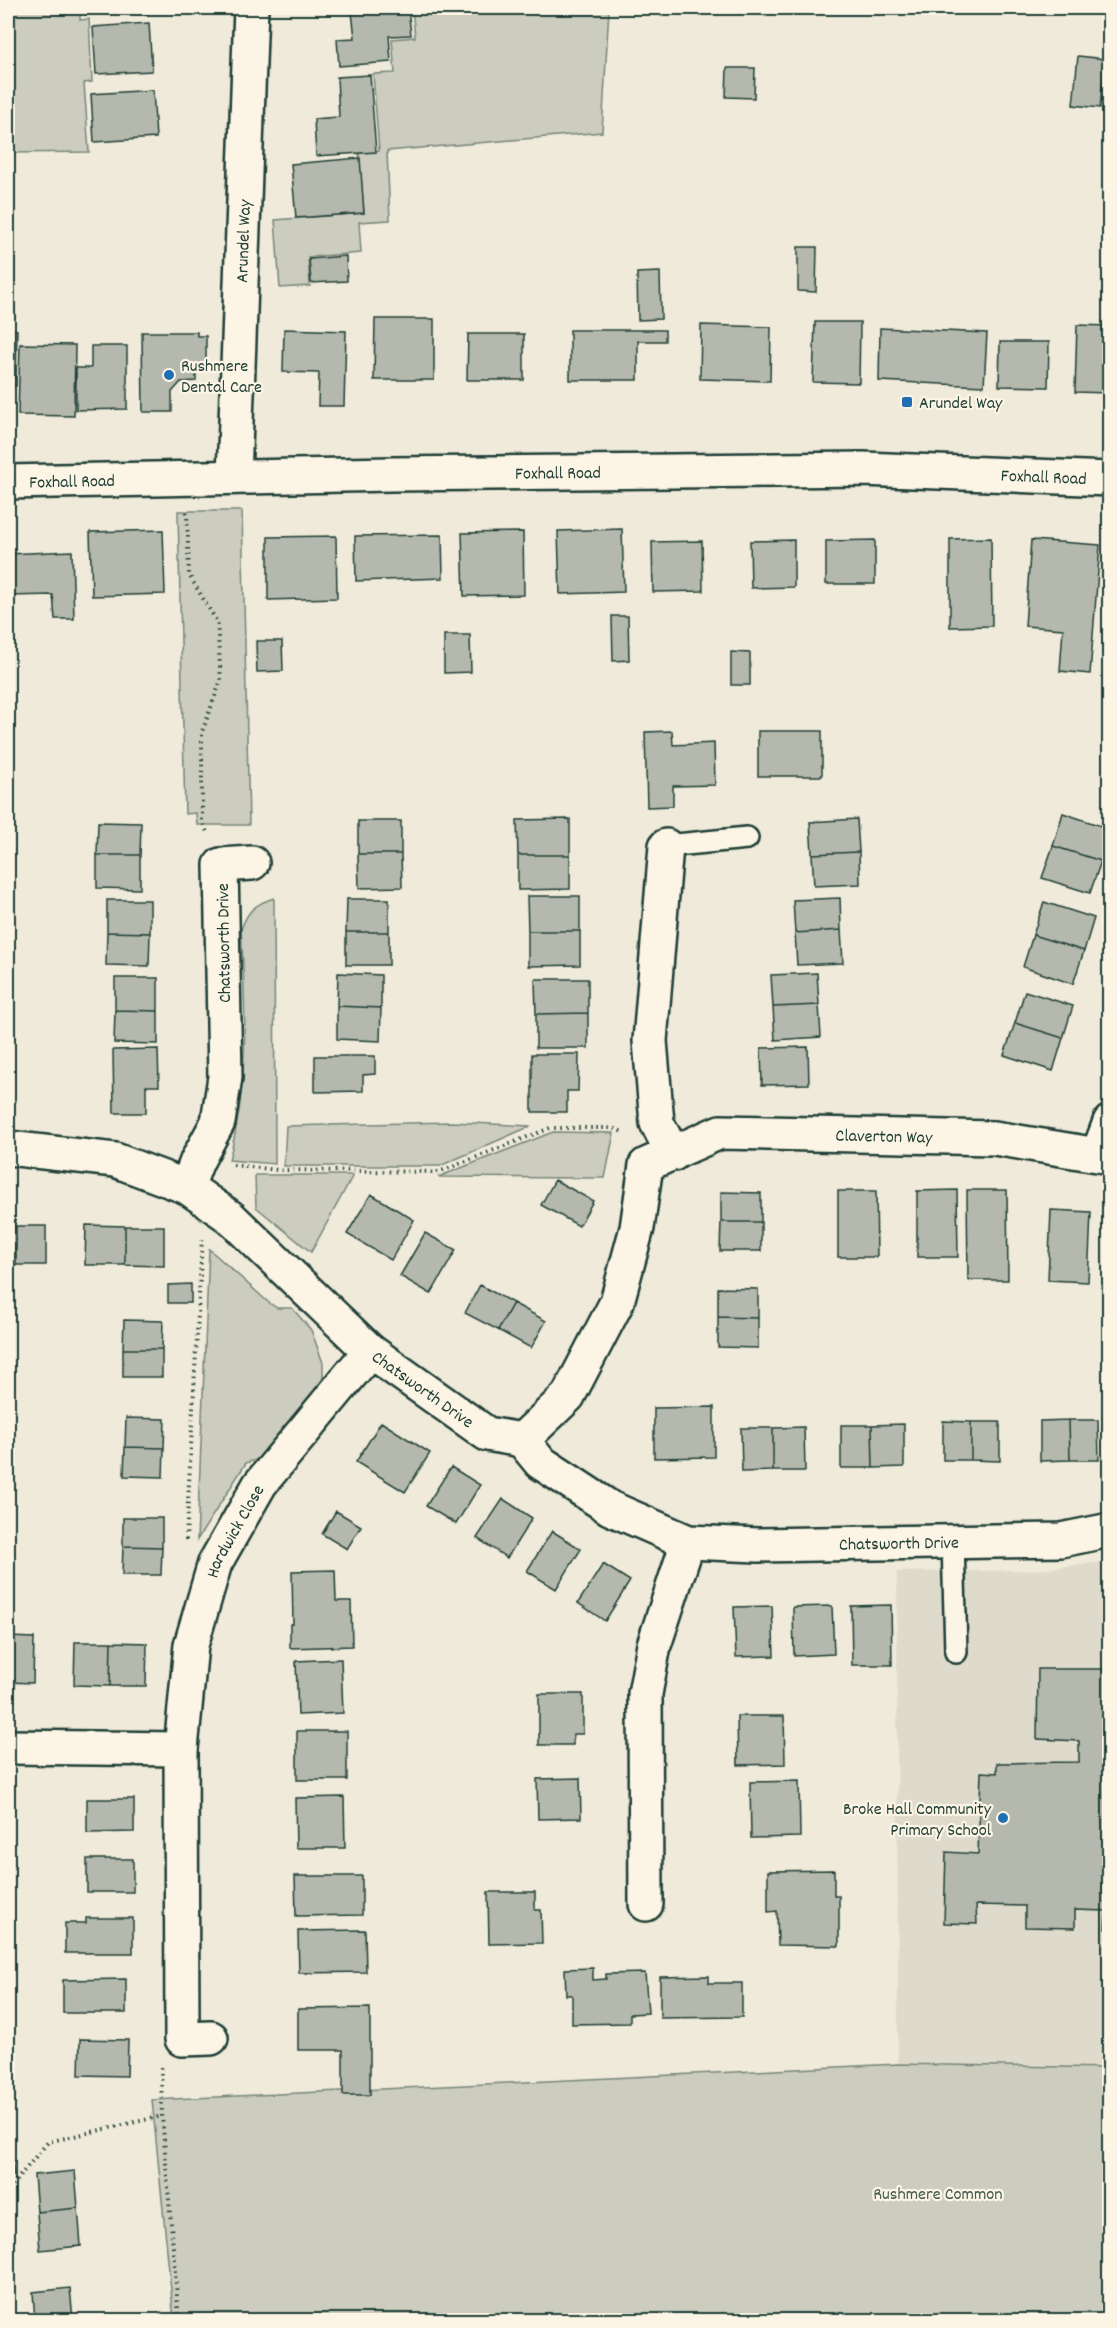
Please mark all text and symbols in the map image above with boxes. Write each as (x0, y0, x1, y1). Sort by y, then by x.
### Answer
street label: Arundel Way (231, 198, 259, 283)
place label: Rushmere Dental Care (181, 355, 262, 401)
marker: Rushmere Dental Care (162, 368, 176, 382)
place label: Arundel Way (919, 392, 1003, 417)
marker: Arundel Way (900, 395, 914, 409)
street label: Foxhall Road (515, 462, 601, 488)
street label: Foxhall Road (1000, 465, 1087, 493)
street label: Foxhall Road (29, 470, 115, 497)
street label: Chatsworth Drive (212, 883, 239, 1003)
street label: Claverton Way (835, 1125, 933, 1152)
street label: Chatsworth Drive (366, 1346, 478, 1436)
street label: Hardwick Close (201, 1481, 272, 1581)
street label: Chatsworth Drive (839, 1532, 959, 1559)
place label: Broke Hall Community Primary School (843, 1798, 992, 1844)
marker: Broke Hall Community Primary School (996, 1811, 1010, 1825)
park label: Rushmere Common (873, 2183, 1003, 2208)

